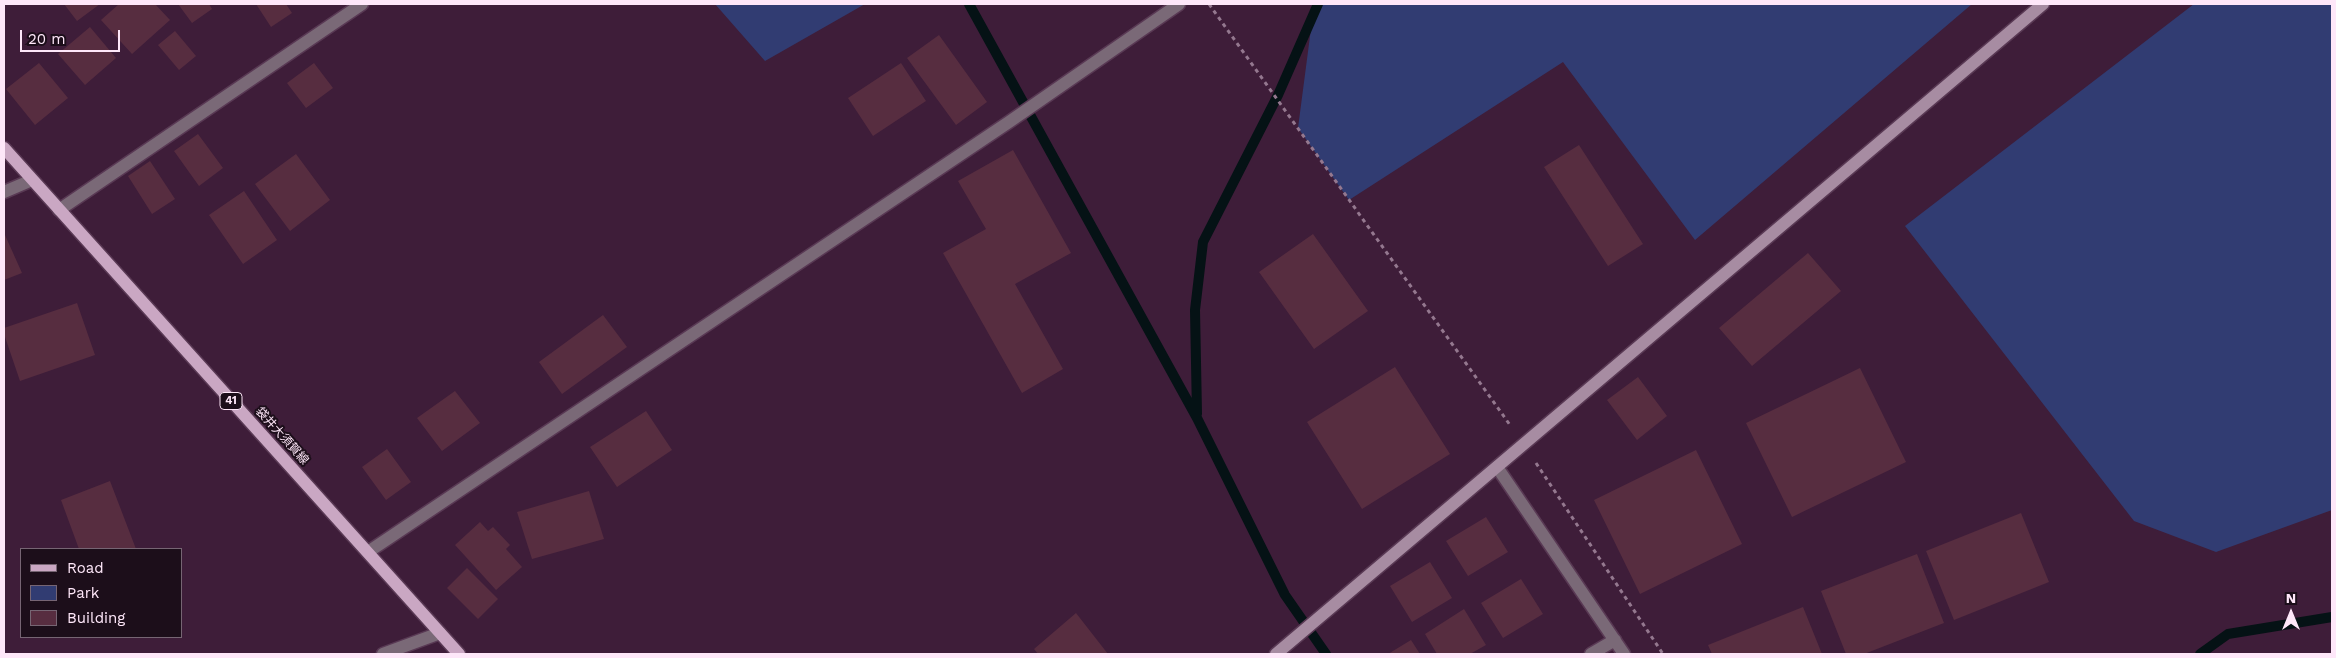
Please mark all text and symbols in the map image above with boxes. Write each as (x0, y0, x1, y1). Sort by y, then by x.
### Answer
scale bar (22, 20, 122, 52)
text: 20 m (28, 30, 66, 48)
road number: 41 (220, 392, 242, 410)
street label: 袋井大須賀線 (253, 404, 311, 468)
legend (20, 548, 182, 638)
text: Road (67, 559, 104, 577)
text: Park (67, 584, 99, 602)
north arrow (2266, 588, 2316, 638)
text: N (2286, 590, 2296, 606)
text: Building (67, 609, 125, 627)

